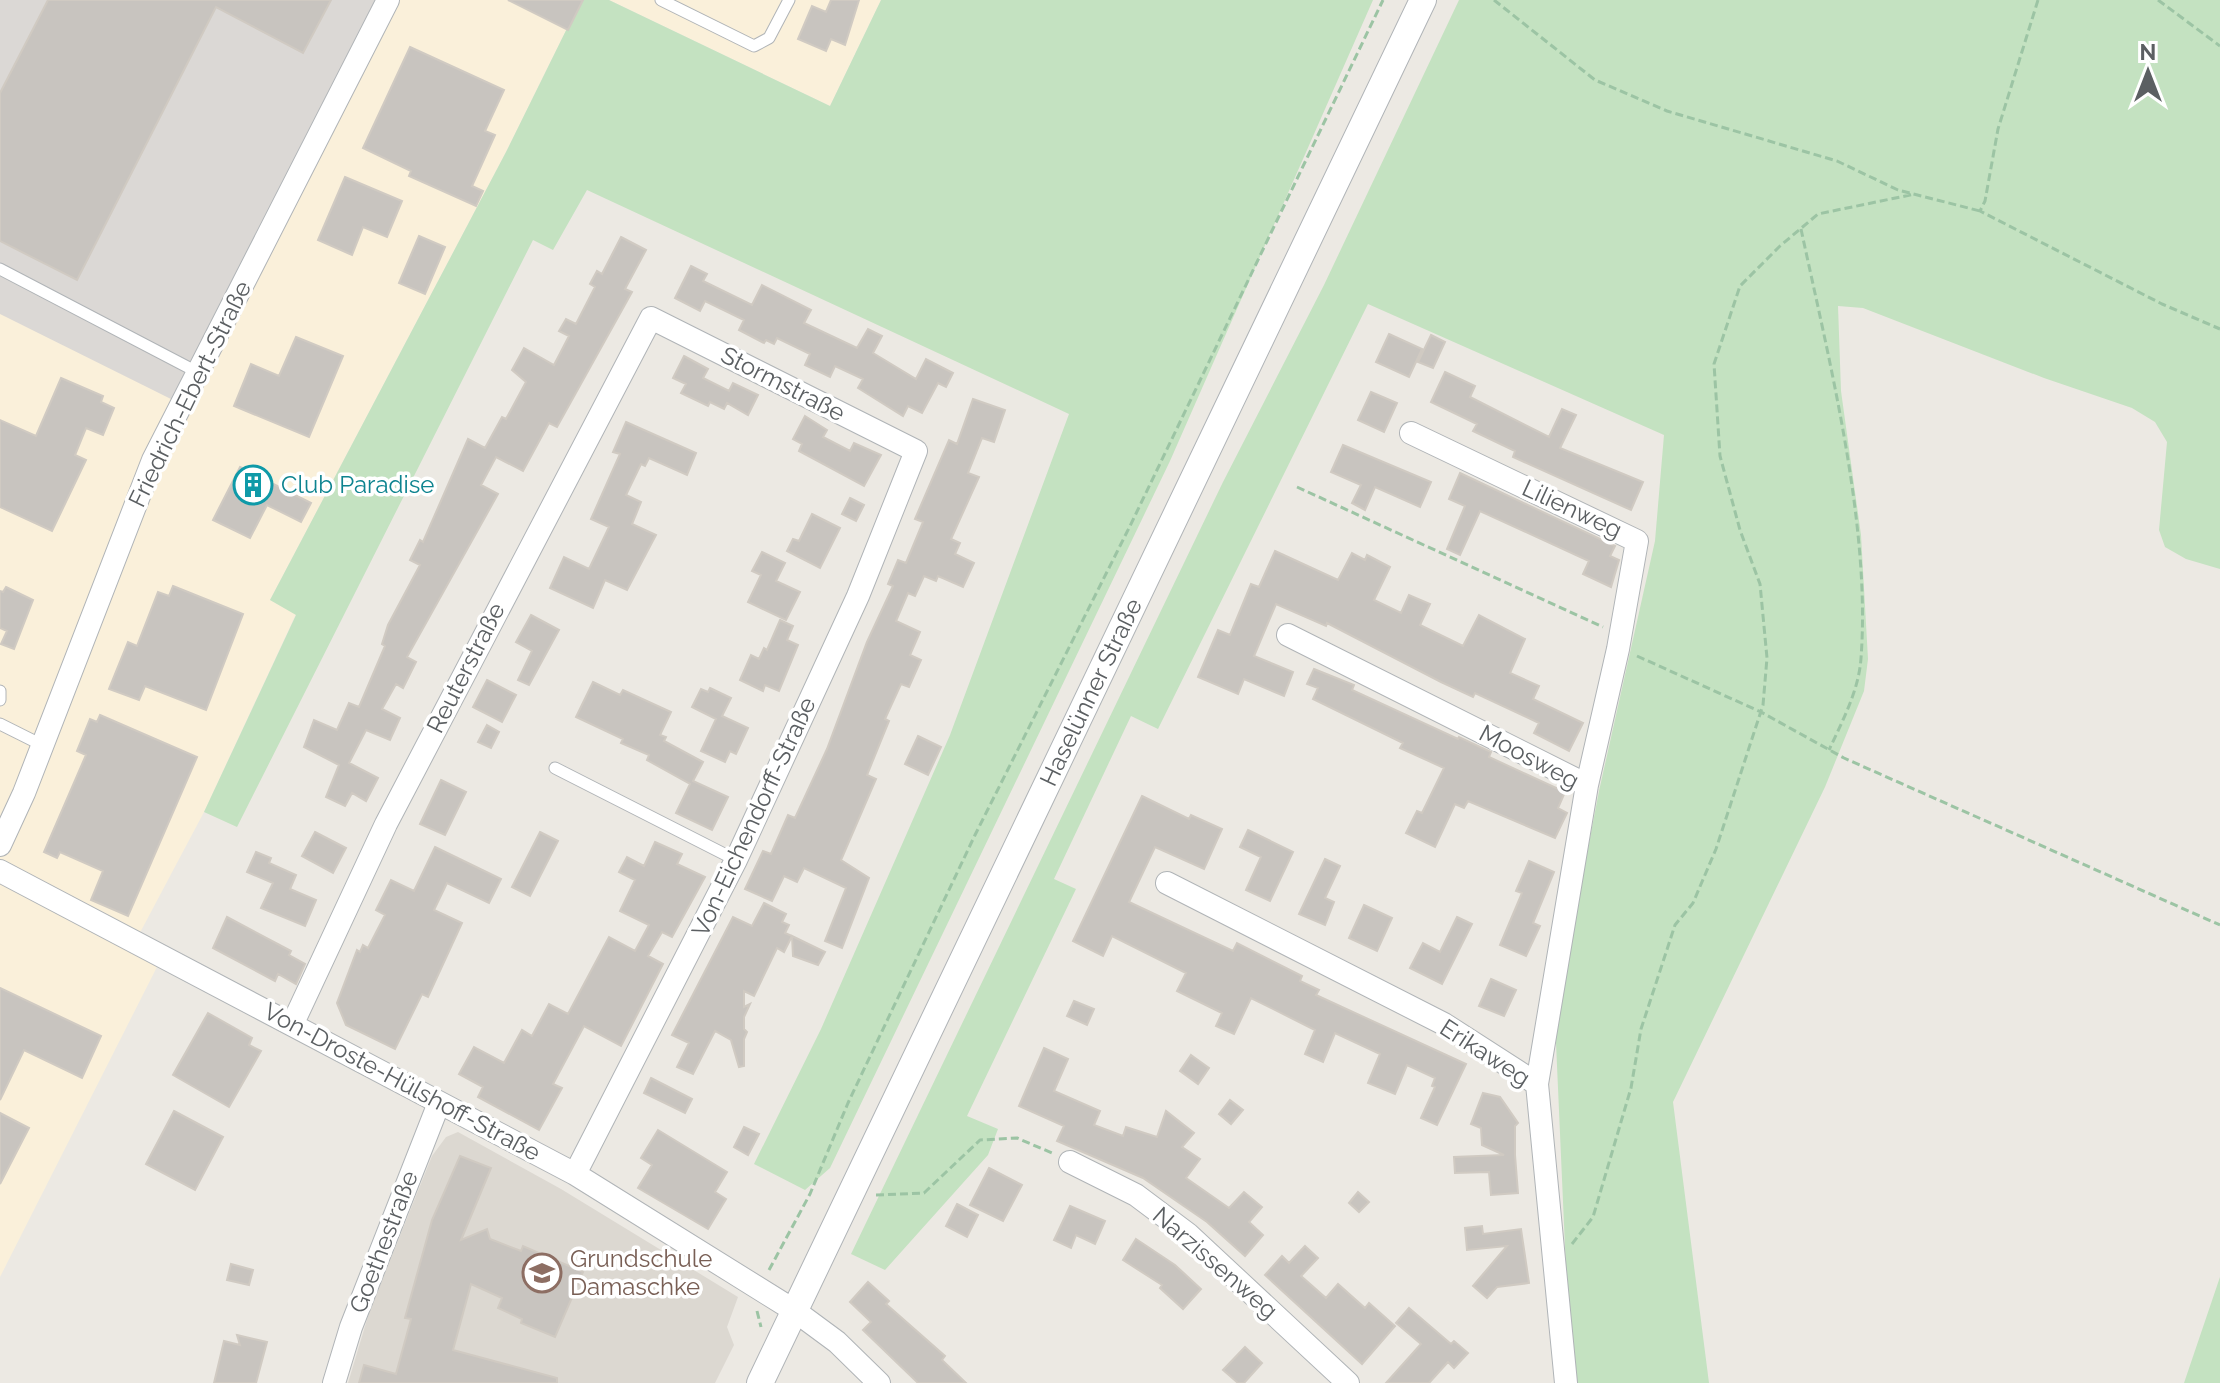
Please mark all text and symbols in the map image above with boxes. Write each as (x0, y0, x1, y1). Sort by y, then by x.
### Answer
north arrow (2108, 32, 2188, 112)
text: N (2140, 39, 2156, 65)
street label: Friedrich-Ebert-Straße (122, 276, 257, 512)
street label: Stormstraße (716, 340, 850, 427)
building icon: Club Paradise (232, 464, 274, 506)
place label: Club Paradise (281, 470, 434, 499)
street label: Lilienweg (1518, 473, 1627, 544)
street label: Haselünner Straße (1033, 594, 1148, 791)
street label: Reuterstraße (420, 598, 511, 738)
street label: Von-Eichendorff-Straße (685, 693, 822, 941)
street label: Moosweg (1474, 718, 1584, 795)
street label: Von-Droste-Hülshoff-Straße (259, 996, 545, 1167)
street label: Erikaweg (1435, 1013, 1536, 1092)
street label: Goethestraße (343, 1167, 424, 1317)
street label: Narzissenweg (1147, 1201, 1284, 1325)
place label: Grundschule Damaschke (570, 1244, 712, 1301)
school or university icon: Grundschule Damaschke (521, 1252, 563, 1294)

